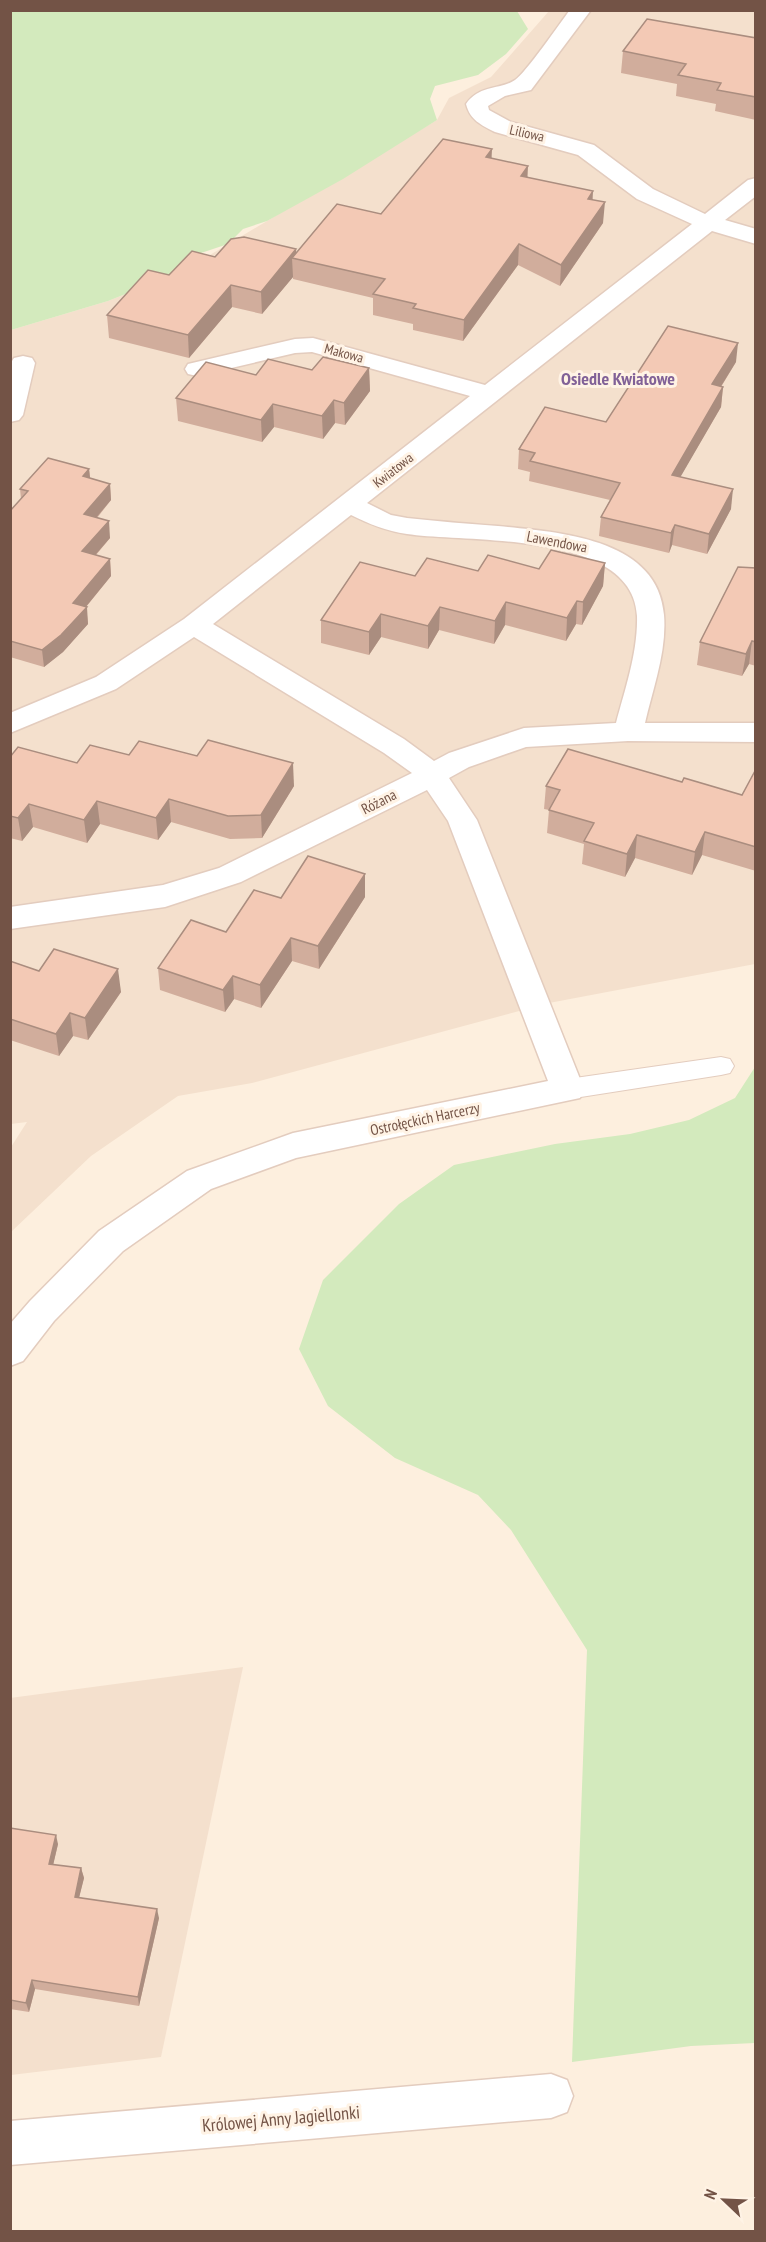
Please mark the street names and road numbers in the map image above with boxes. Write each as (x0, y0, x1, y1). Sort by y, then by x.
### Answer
street label: Liliowa (508, 120, 546, 146)
street label: Makowa (323, 339, 365, 367)
street label: Kwiatowa (369, 449, 417, 491)
street label: Lawendowa (525, 526, 589, 557)
street label: Różana (358, 785, 400, 818)
street label: Ostrołęckich Harcerzy (368, 1098, 482, 1139)
street label: Królowej Anny Jagiellonki (201, 2100, 361, 2137)

